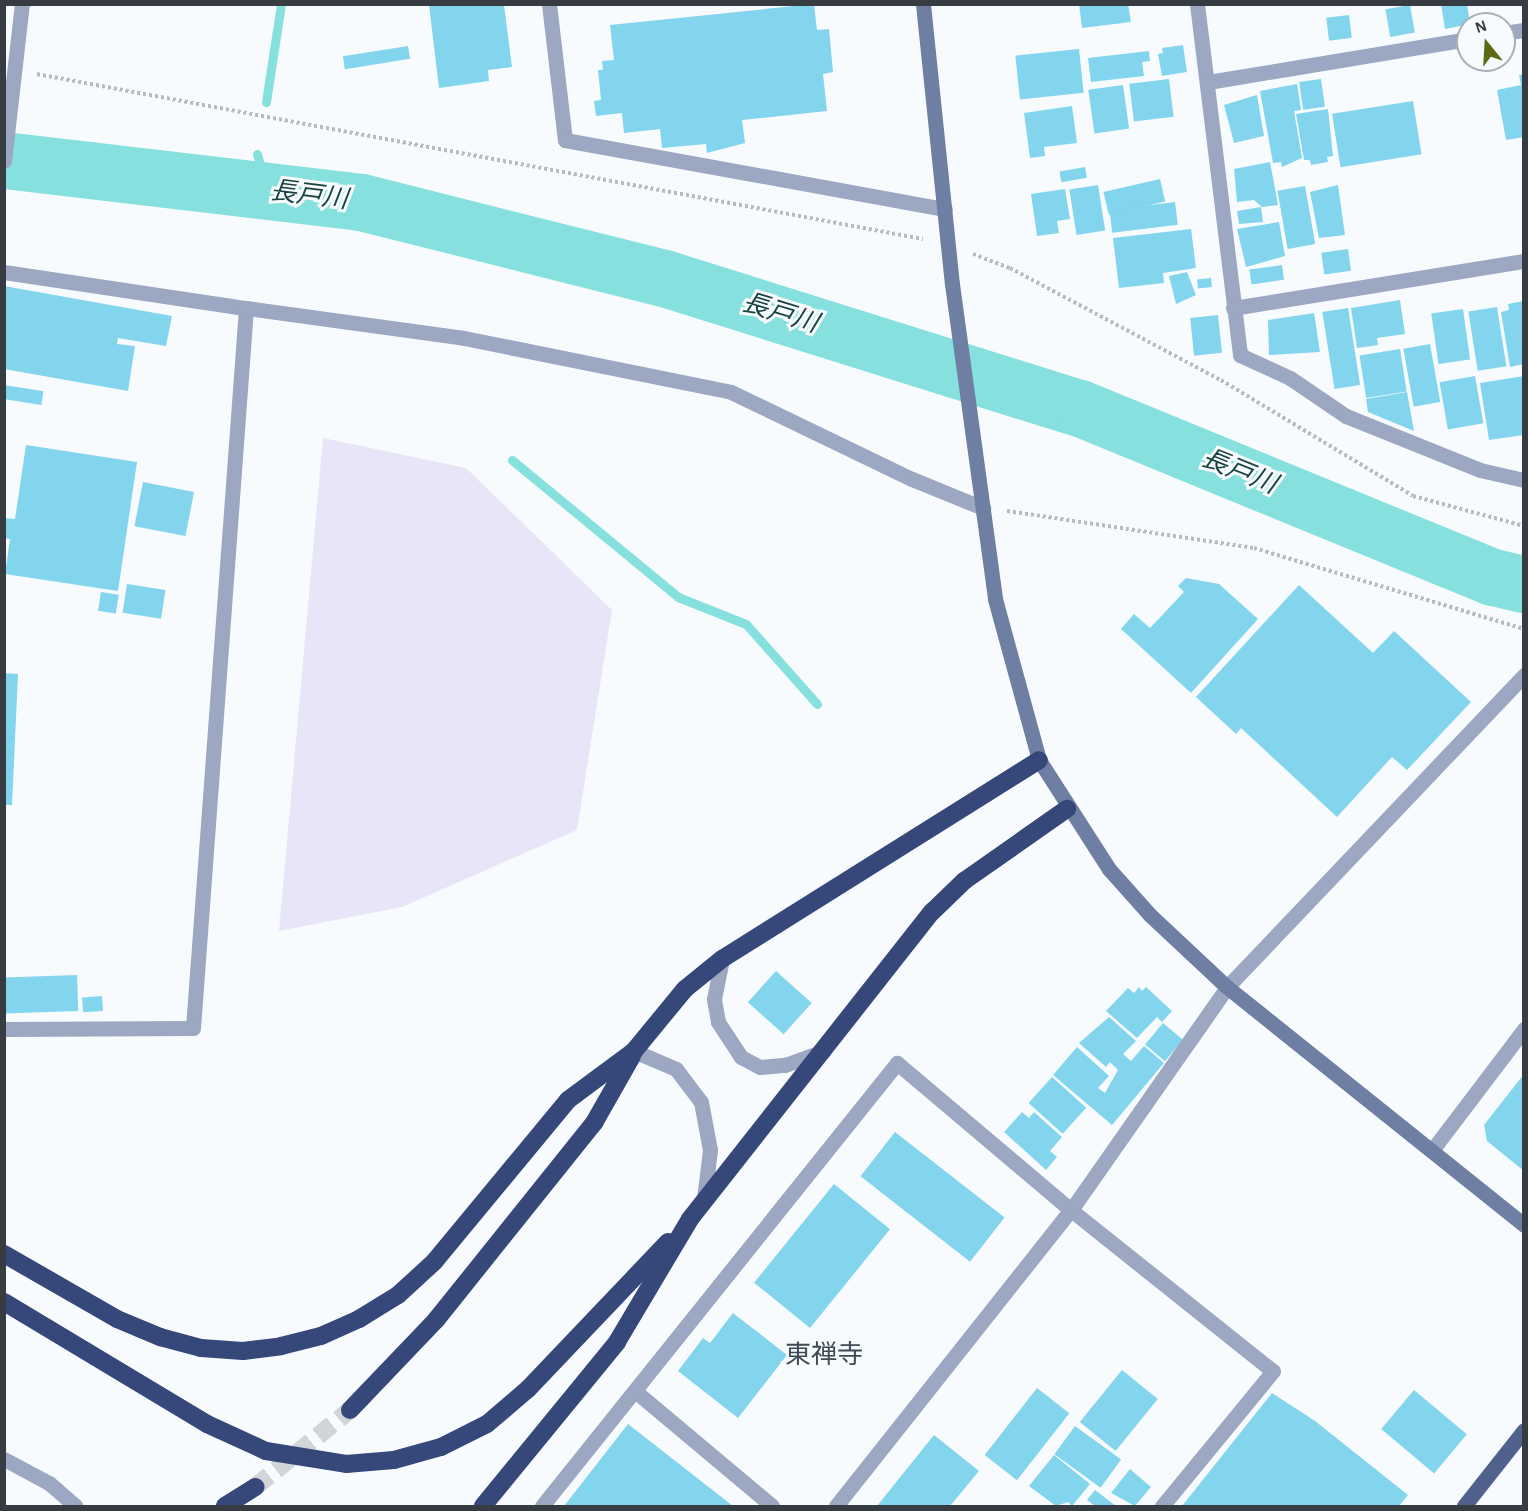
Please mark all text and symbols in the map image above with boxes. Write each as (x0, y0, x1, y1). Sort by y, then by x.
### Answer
north arrow (1456, 12, 1516, 72)
text: N (1473, 17, 1489, 36)
water label: 長戸川 (268, 176, 350, 216)
water label: 長戸川 (738, 288, 822, 340)
water label: 長戸川 (1197, 443, 1281, 501)
district label: 東禅寺 (785, 1340, 863, 1372)

